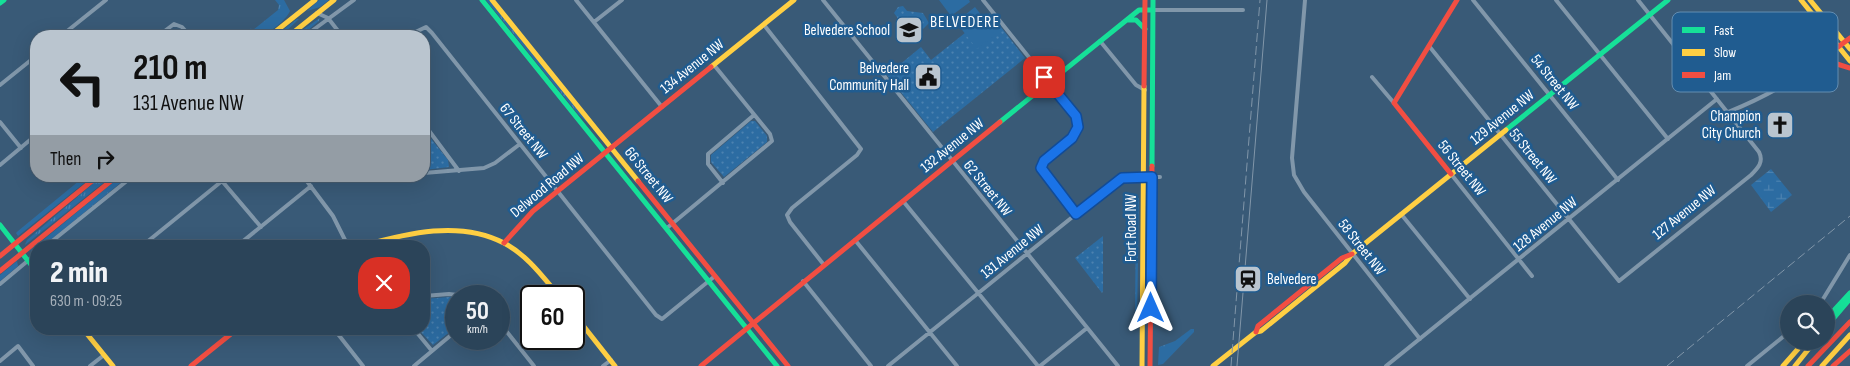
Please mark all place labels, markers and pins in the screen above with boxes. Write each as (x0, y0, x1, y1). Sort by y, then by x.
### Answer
school or university icon: Belvedere School (894, 15, 924, 45)
place label: Belvedere School (804, 21, 890, 40)
pin (1023, 56, 1065, 98)
place label: Belvedere Community Hall (829, 59, 909, 95)
public building icon: Belvedere Community Hall (913, 62, 943, 92)
place label: Champion City Church (1702, 107, 1761, 143)
church icon: Champion City Church (1765, 110, 1795, 140)
station icon: Belvedere (1233, 264, 1263, 294)
place label: Belvedere (1267, 270, 1317, 289)

